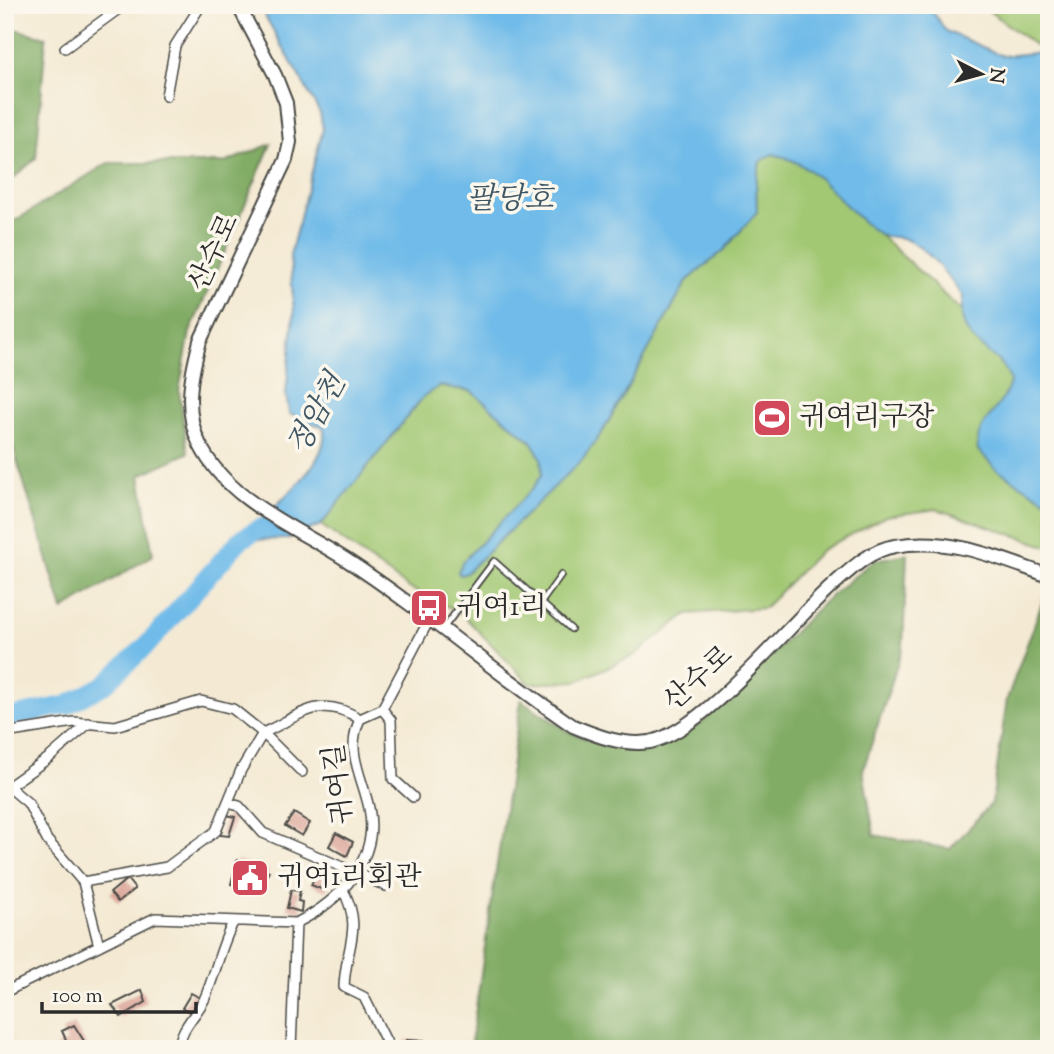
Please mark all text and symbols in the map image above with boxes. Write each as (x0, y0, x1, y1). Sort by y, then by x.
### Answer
north arrow (946, 38, 1016, 108)
text: N (981, 67, 1010, 84)
water label: 팔당호 (467, 179, 555, 222)
street label: 산수로 (180, 208, 250, 298)
water label: 정암천 (278, 365, 359, 463)
sports icon: 귀여리구장 (751, 397, 793, 439)
place label: 귀여리구장 (799, 398, 934, 438)
bus stop icon: 귀여1리 (408, 587, 450, 629)
place label: 귀여1리 (456, 588, 547, 628)
street label: 산수로 (655, 637, 743, 721)
street label: 귀여길 (315, 741, 365, 827)
public building icon: 귀여1리회관 (229, 857, 271, 899)
place label: 귀여1리회관 (277, 858, 422, 898)
scale bar (42, 970, 196, 1014)
text: 100 m (52, 982, 103, 1012)

